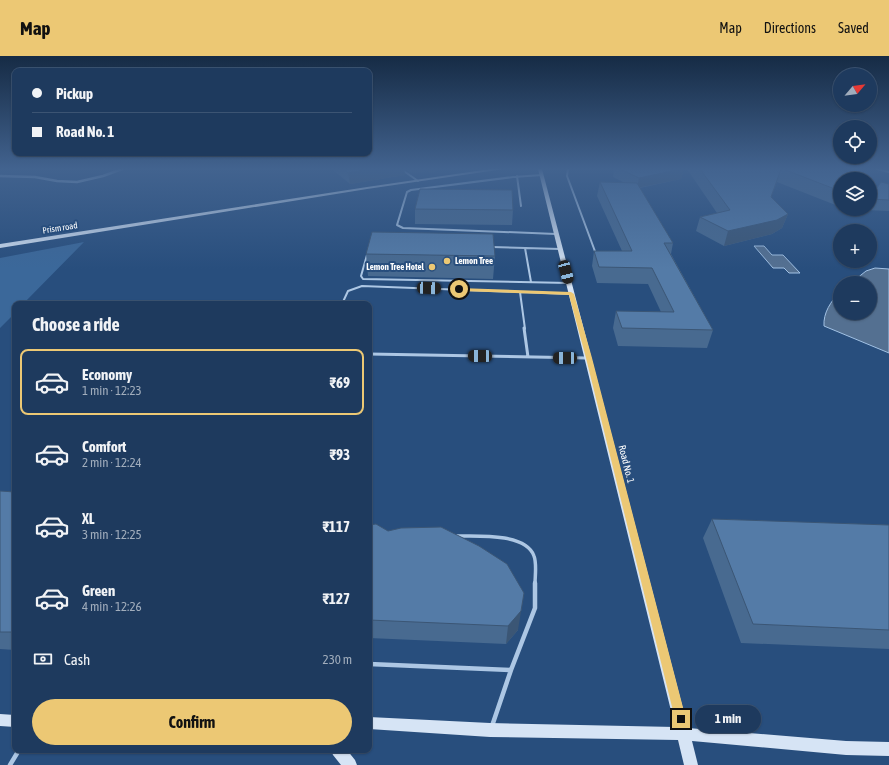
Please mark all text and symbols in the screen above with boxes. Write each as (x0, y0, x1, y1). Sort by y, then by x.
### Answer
text: Map (20, 17, 51, 39)
text: Map (719, 20, 742, 36)
text: Directions (764, 20, 816, 36)
text: Saved (838, 20, 869, 36)
north arrow (833, 68, 877, 112)
map controls (833, 68, 877, 320)
text: Pickup (56, 85, 93, 102)
button: locate (833, 120, 877, 164)
text: Road No. 1 (56, 123, 114, 140)
button: layers (833, 172, 877, 216)
street label: Prism road (42, 220, 78, 236)
button: + (833, 224, 877, 268)
marker: Lemon Tree (442, 256, 452, 266)
place label: Lemon Tree (455, 256, 493, 266)
car (557, 259, 575, 285)
place label: Lemon Tree Hotel (366, 262, 425, 272)
marker: Lemon Tree Hotel (427, 262, 437, 272)
button: − (833, 276, 877, 320)
route start (450, 280, 468, 298)
car (417, 282, 441, 294)
text: Choose a ride (32, 314, 120, 335)
car (468, 350, 492, 362)
car (553, 352, 577, 364)
icon: car (34, 364, 70, 400)
text: Economy (82, 366, 132, 383)
text: ₹69 (329, 374, 350, 391)
text: 1 min · 12:23 (82, 383, 142, 398)
icon: car (34, 436, 70, 472)
text: Comfort (82, 438, 126, 455)
street label: Road No. 1 (616, 444, 637, 485)
text: ₹93 (329, 446, 350, 463)
text: 2 min · 12:24 (82, 455, 142, 470)
icon: car (34, 508, 70, 544)
text: XL (82, 510, 95, 527)
text: ₹117 (322, 518, 350, 535)
text: 3 min · 12:25 (82, 527, 142, 542)
icon: car (34, 580, 70, 616)
text: Green (82, 582, 115, 599)
text: ₹127 (322, 590, 350, 607)
text: 4 min · 12:26 (82, 599, 142, 614)
icon: cash (32, 648, 54, 670)
text: Cash (64, 651, 90, 668)
text: 230 m (323, 652, 352, 667)
button: Confirm (32, 699, 352, 745)
callout: 1 min (695, 705, 761, 733)
route end (672, 710, 690, 728)
text: 1 min (715, 711, 741, 726)

